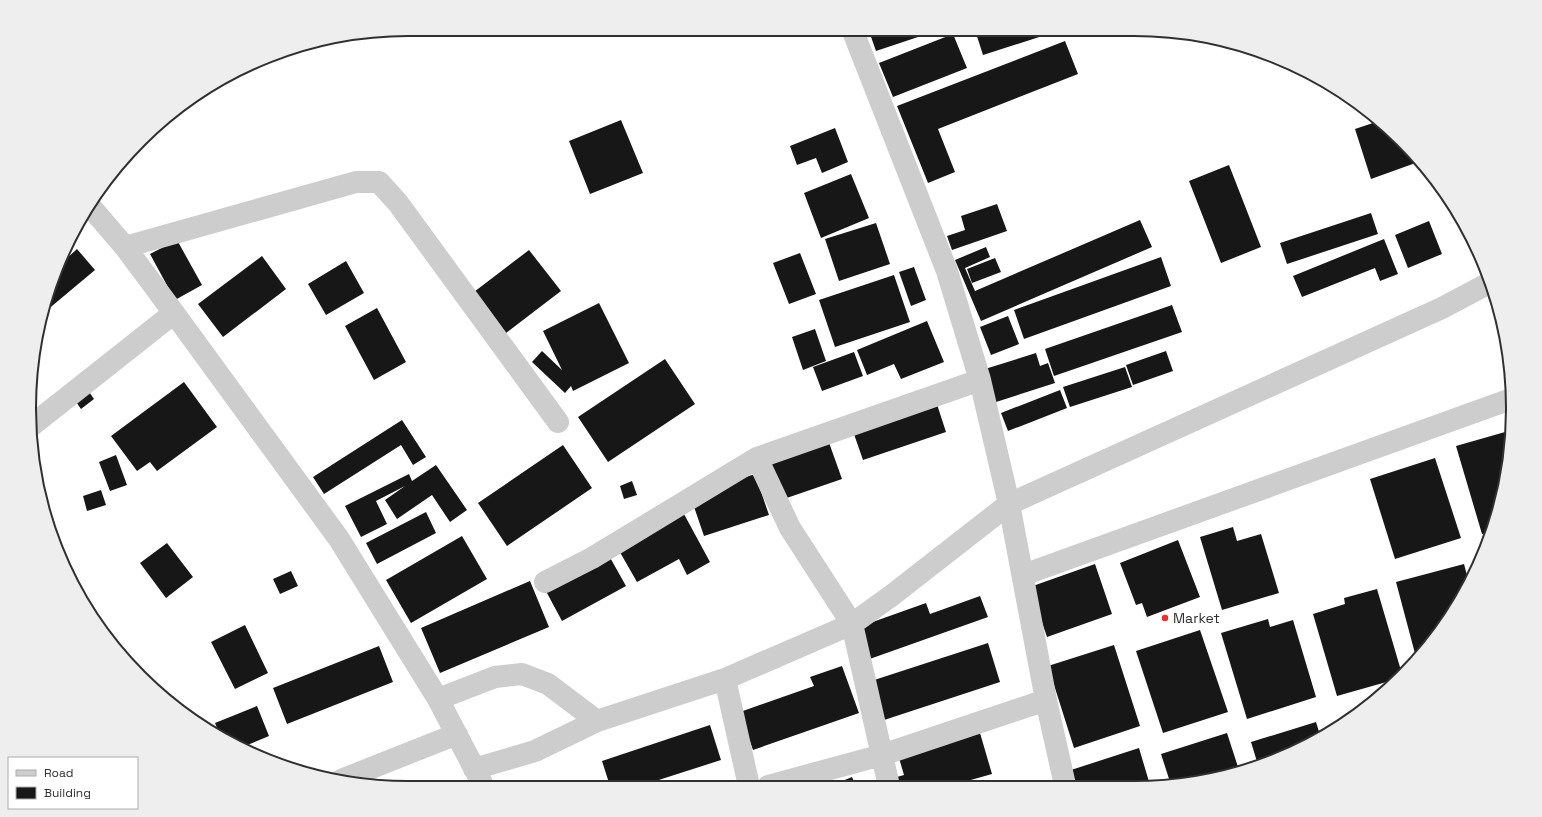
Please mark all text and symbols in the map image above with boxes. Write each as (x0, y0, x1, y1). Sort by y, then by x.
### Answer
place label: Market (1173, 609, 1220, 627)
marker: Market (1160, 613, 1170, 623)
legend (8, 757, 138, 809)
text: Road (44, 765, 73, 781)
text: Building (44, 785, 91, 801)

